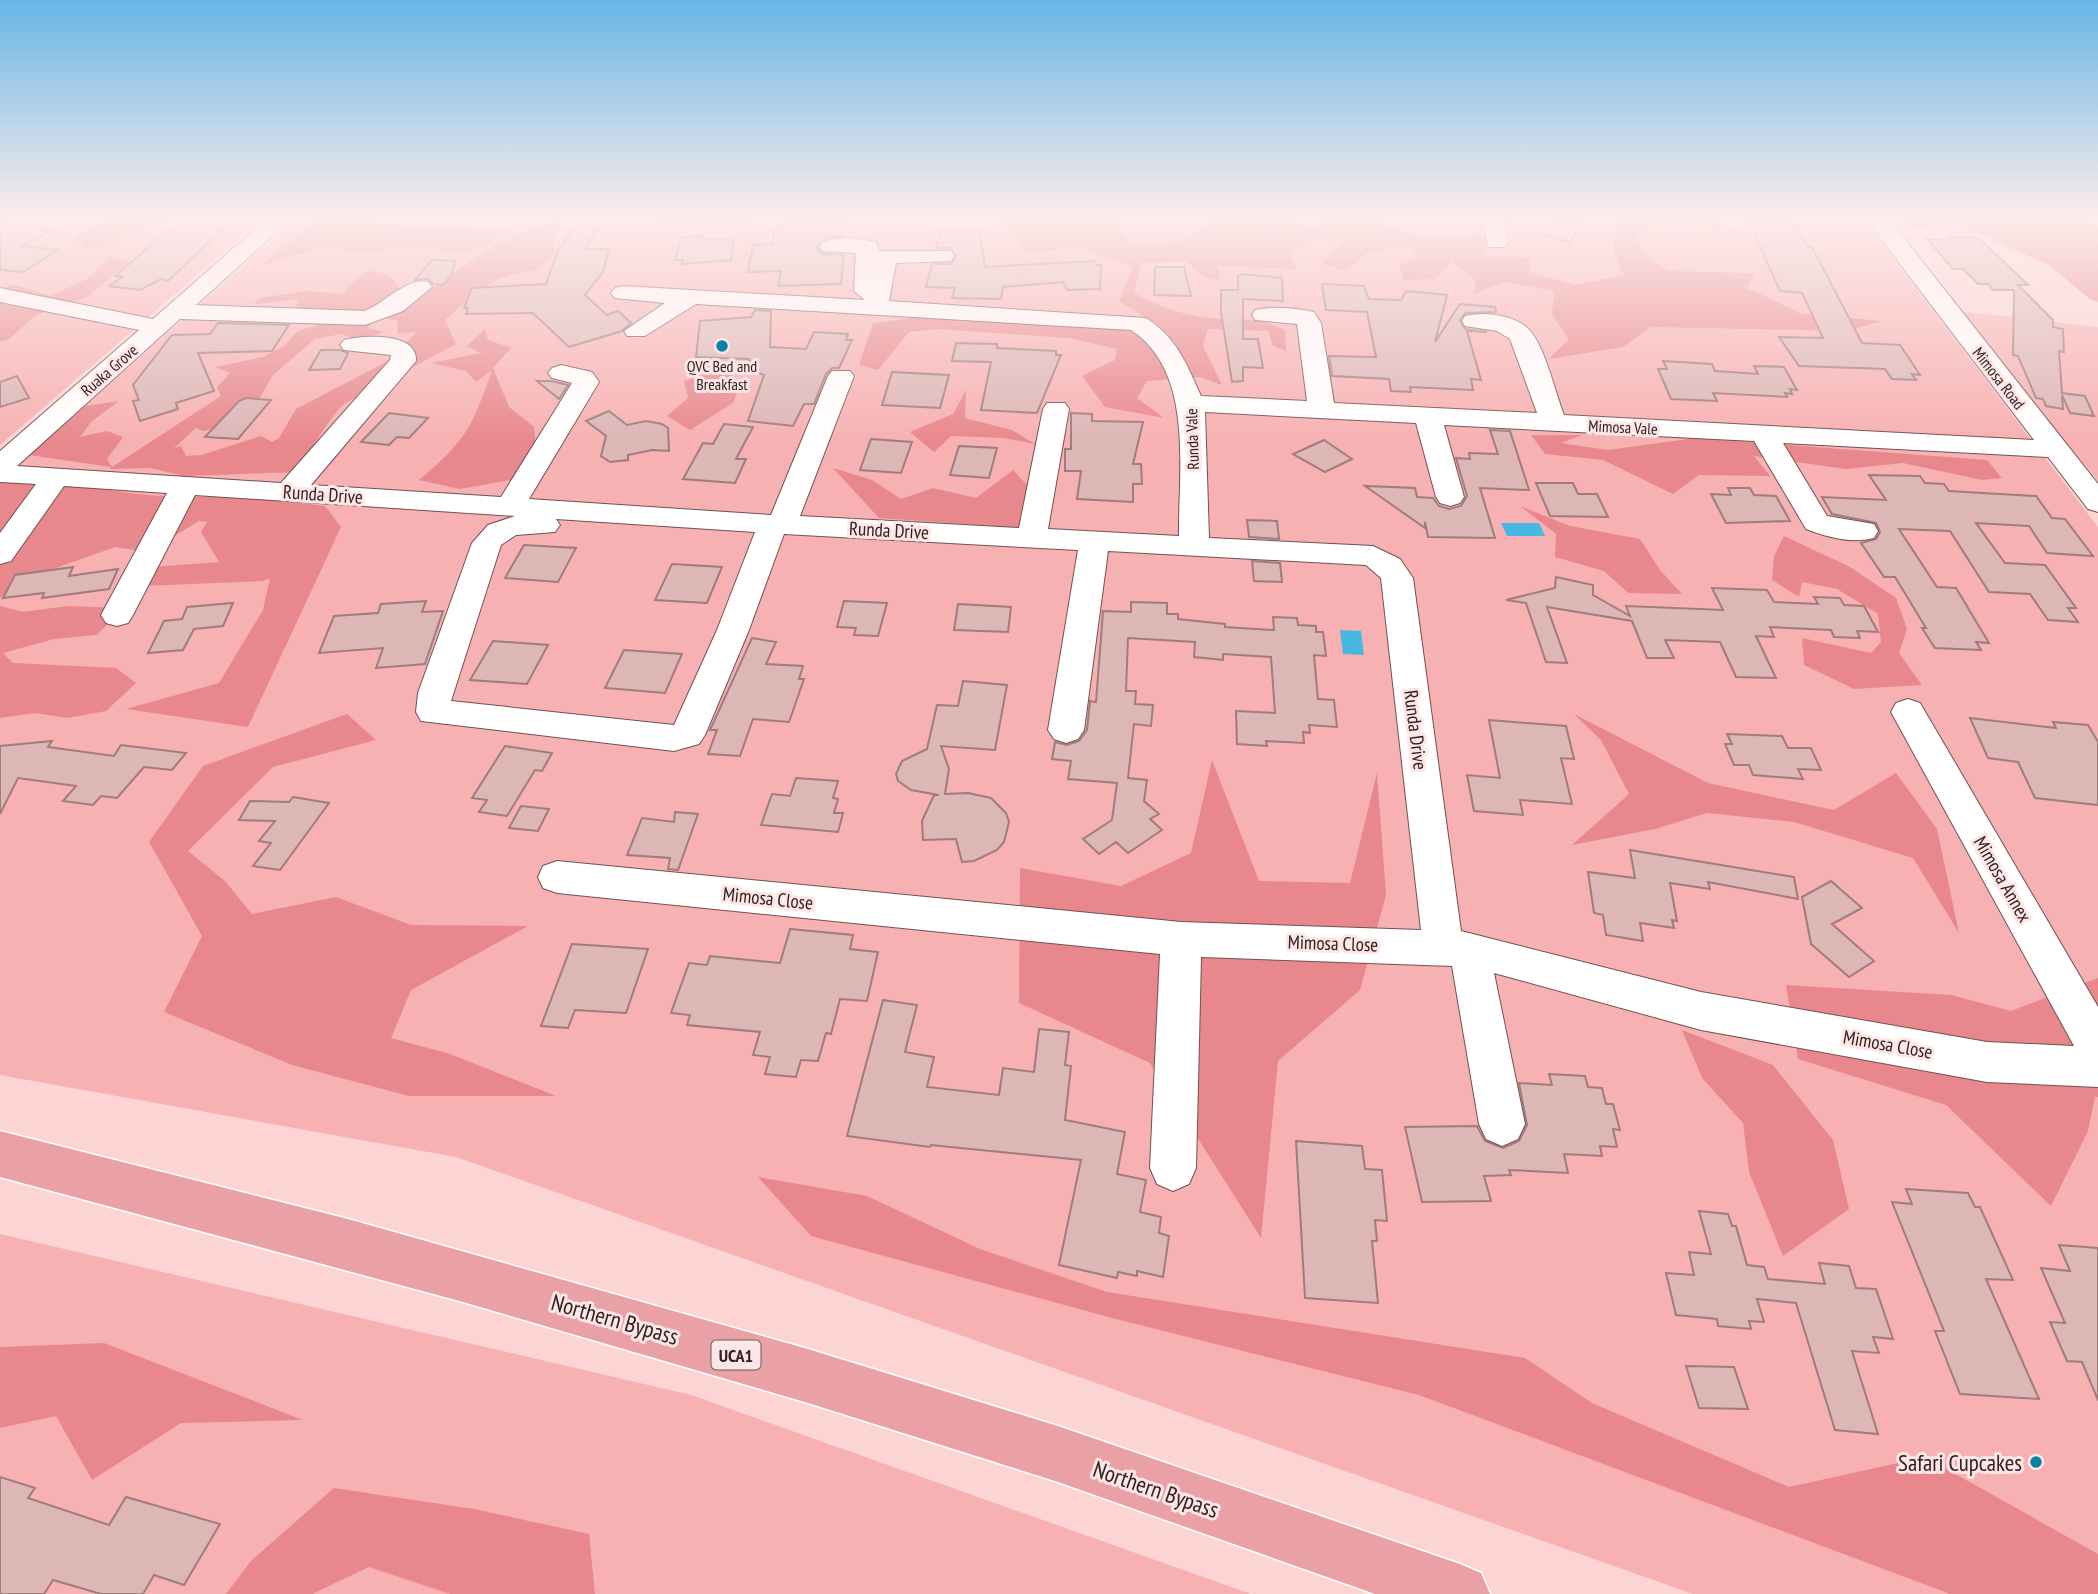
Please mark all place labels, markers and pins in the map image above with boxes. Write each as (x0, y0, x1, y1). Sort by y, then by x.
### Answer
marker: QVC Bed and Breakfast (714, 338, 730, 354)
place label: QVC Bed and Breakfast (687, 356, 757, 394)
place label: Safari Cupcakes (1898, 1448, 2022, 1477)
marker: Safari Cupcakes (2028, 1454, 2044, 1470)

